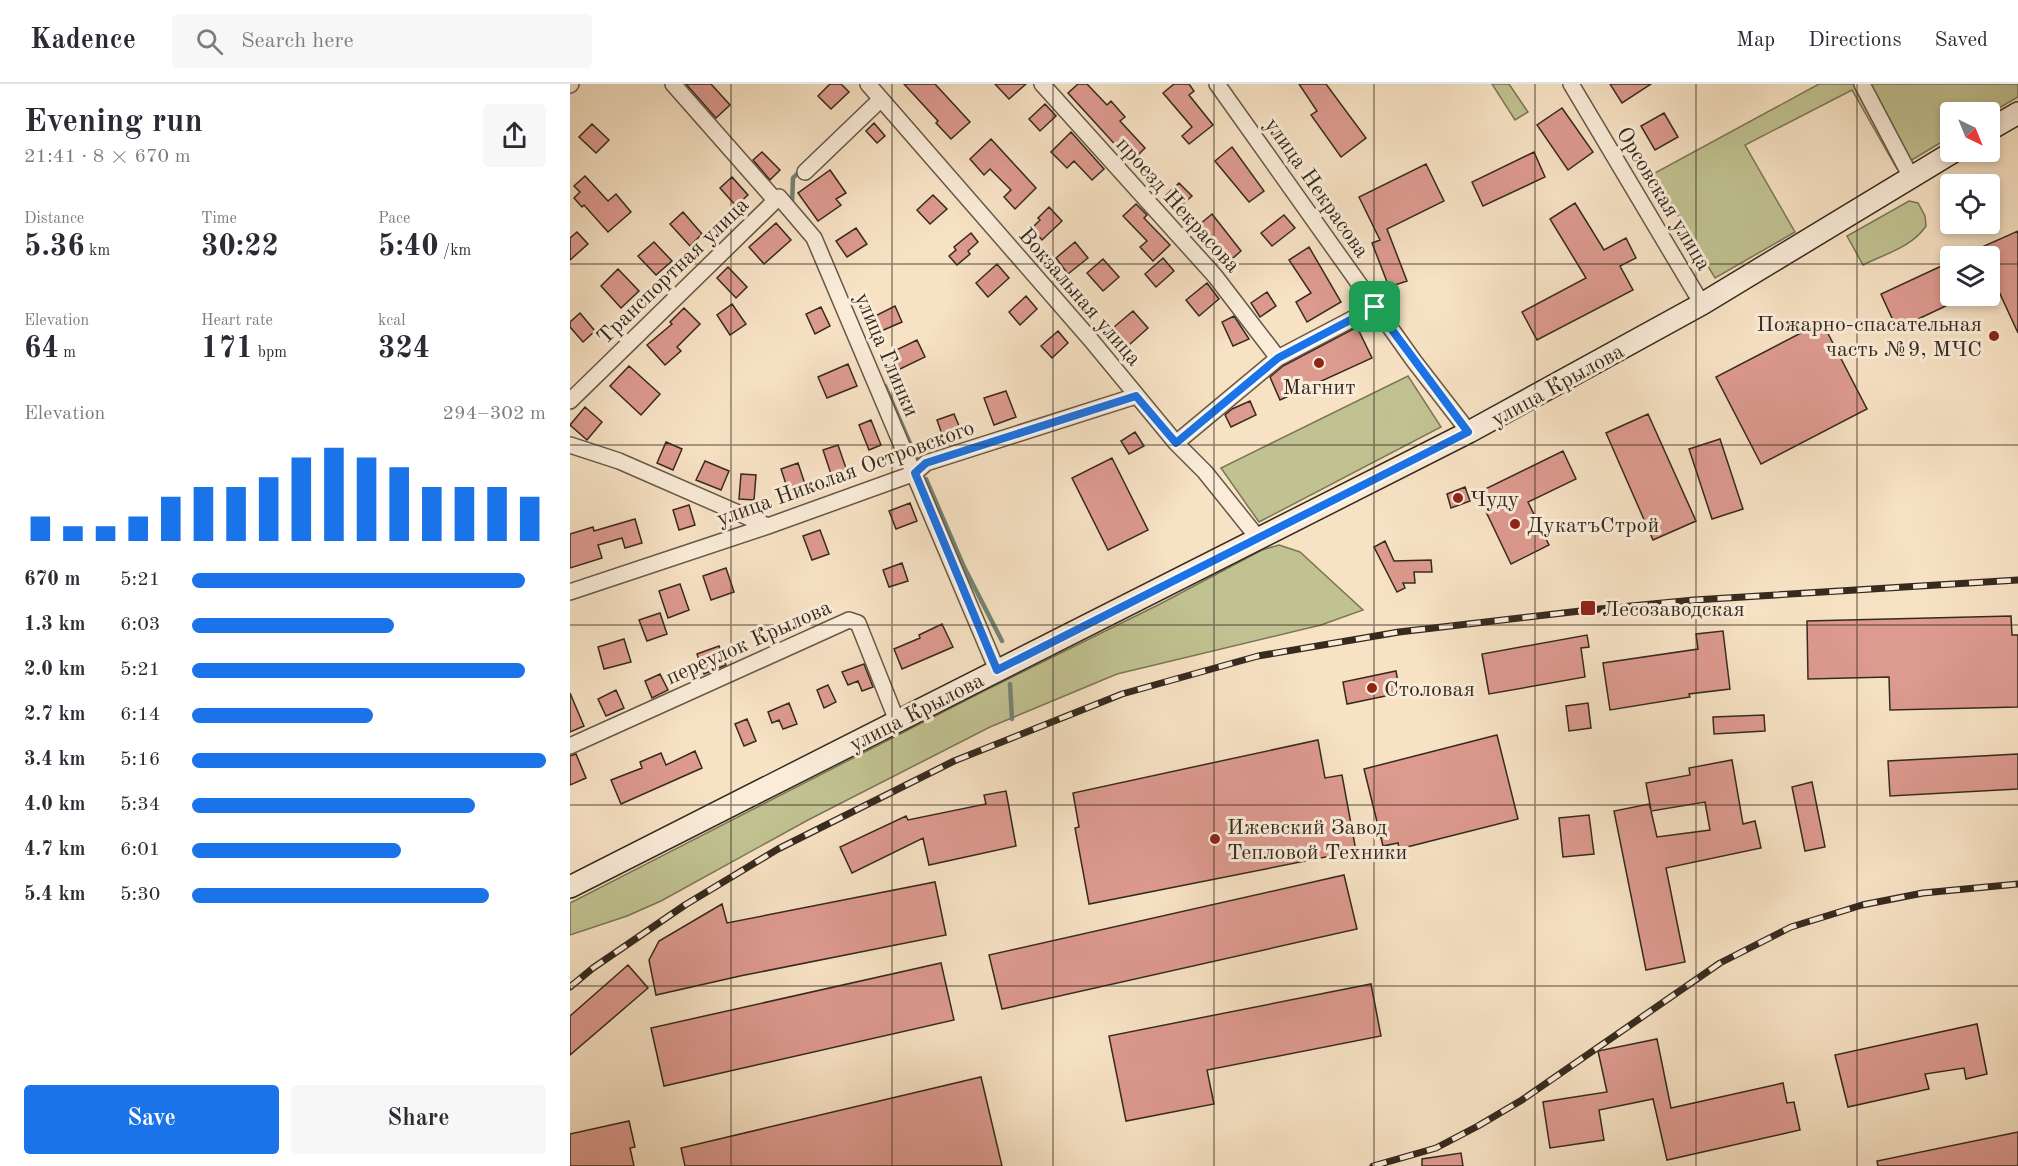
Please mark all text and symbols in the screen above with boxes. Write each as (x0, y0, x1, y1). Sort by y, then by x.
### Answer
search box (172, 14, 592, 68)
icon: search (193, 25, 226, 58)
text: Kadence (30, 27, 136, 55)
text: Search here (241, 30, 354, 52)
text: Map (1736, 30, 1775, 51)
text: Directions (1808, 30, 1902, 51)
text: Saved (1935, 30, 1988, 51)
north arrow (1940, 102, 2000, 162)
map controls (1940, 102, 2000, 306)
button: share (483, 104, 546, 167)
text: Evening run (24, 106, 203, 139)
street label: улица Некрасова (1260, 114, 1373, 262)
street label: Орсовская улица (1612, 123, 1715, 275)
street label: проезд Некрасова (1111, 133, 1244, 277)
text: 21:41 · 8 × 670 m (24, 147, 191, 167)
button: locate (1940, 174, 2000, 234)
street label: Транспортная улица (593, 194, 753, 349)
text: Distance (24, 211, 84, 227)
text: Time (201, 211, 237, 227)
text: Pace (378, 211, 410, 227)
street label: Вокзальная улица (1014, 224, 1145, 370)
text: 5.36 (24, 232, 85, 262)
text: 30:22 (201, 232, 279, 262)
text: 5:40 (378, 232, 439, 262)
text: km (85, 243, 110, 259)
text: /km (439, 243, 471, 259)
button: layers (1940, 246, 2000, 306)
pin (1349, 281, 1400, 332)
street label: улица Глинки (850, 289, 922, 420)
icon: arrive (1358, 290, 1391, 323)
text: Elevation (24, 313, 89, 329)
text: Heart rate (201, 313, 273, 329)
text: kcal (378, 313, 406, 329)
place label: Пожарно-спасательная часть №9, МЧС (1757, 314, 1982, 361)
marker: Пожарно-спасательная часть №9, МЧС (1987, 329, 2001, 343)
text: 64 (24, 334, 59, 364)
text: 171 (201, 334, 253, 364)
text: 324 (378, 334, 430, 364)
street label: улица Крылова (1488, 340, 1628, 431)
text: m (59, 345, 76, 361)
text: bpm (253, 345, 287, 361)
marker: Магнит (1312, 356, 1326, 370)
place label: Магнит (1282, 377, 1356, 399)
text: Elevation (24, 404, 105, 424)
text: 294–302 m (443, 404, 546, 424)
street label: улица Николая Островского (714, 417, 977, 531)
place label: Чуду (1470, 489, 1520, 511)
marker: Чуду (1451, 491, 1465, 505)
place label: ДукатъСтрой (1527, 515, 1659, 537)
marker: ДукатъСтрой (1508, 517, 1522, 531)
text: 670 m (24, 570, 80, 590)
text: 5:21 (120, 570, 160, 590)
street label: переулок Крылова (663, 596, 835, 689)
marker: Лесозаводская (1579, 599, 1597, 617)
place label: Лесозаводская (1602, 599, 1745, 621)
text: 1.3 km (24, 615, 86, 635)
text: 6:03 (120, 615, 160, 635)
text: 2.0 km (24, 660, 86, 680)
text: 5:21 (120, 660, 160, 680)
street label: улица Крылова (846, 669, 988, 756)
place label: Столовая (1384, 679, 1475, 701)
marker: Столовая (1365, 681, 1379, 695)
text: 2.7 km (24, 705, 86, 725)
text: 6:14 (120, 705, 160, 725)
text: 3.4 km (24, 750, 86, 770)
text: 5:16 (120, 750, 160, 770)
text: 4.0 km (24, 795, 86, 815)
text: 5:34 (120, 795, 160, 815)
place label: Ижевский Завод Тепловой Техники (1227, 817, 1407, 864)
marker: Ижевский Завод Тепловой Техники (1208, 832, 1222, 846)
text: 4.7 km (24, 840, 86, 860)
text: 6:01 (120, 840, 160, 860)
text: 5.4 km (24, 885, 86, 905)
text: 5:30 (120, 885, 160, 905)
button: Save (24, 1085, 279, 1154)
button: Share (291, 1085, 546, 1154)

